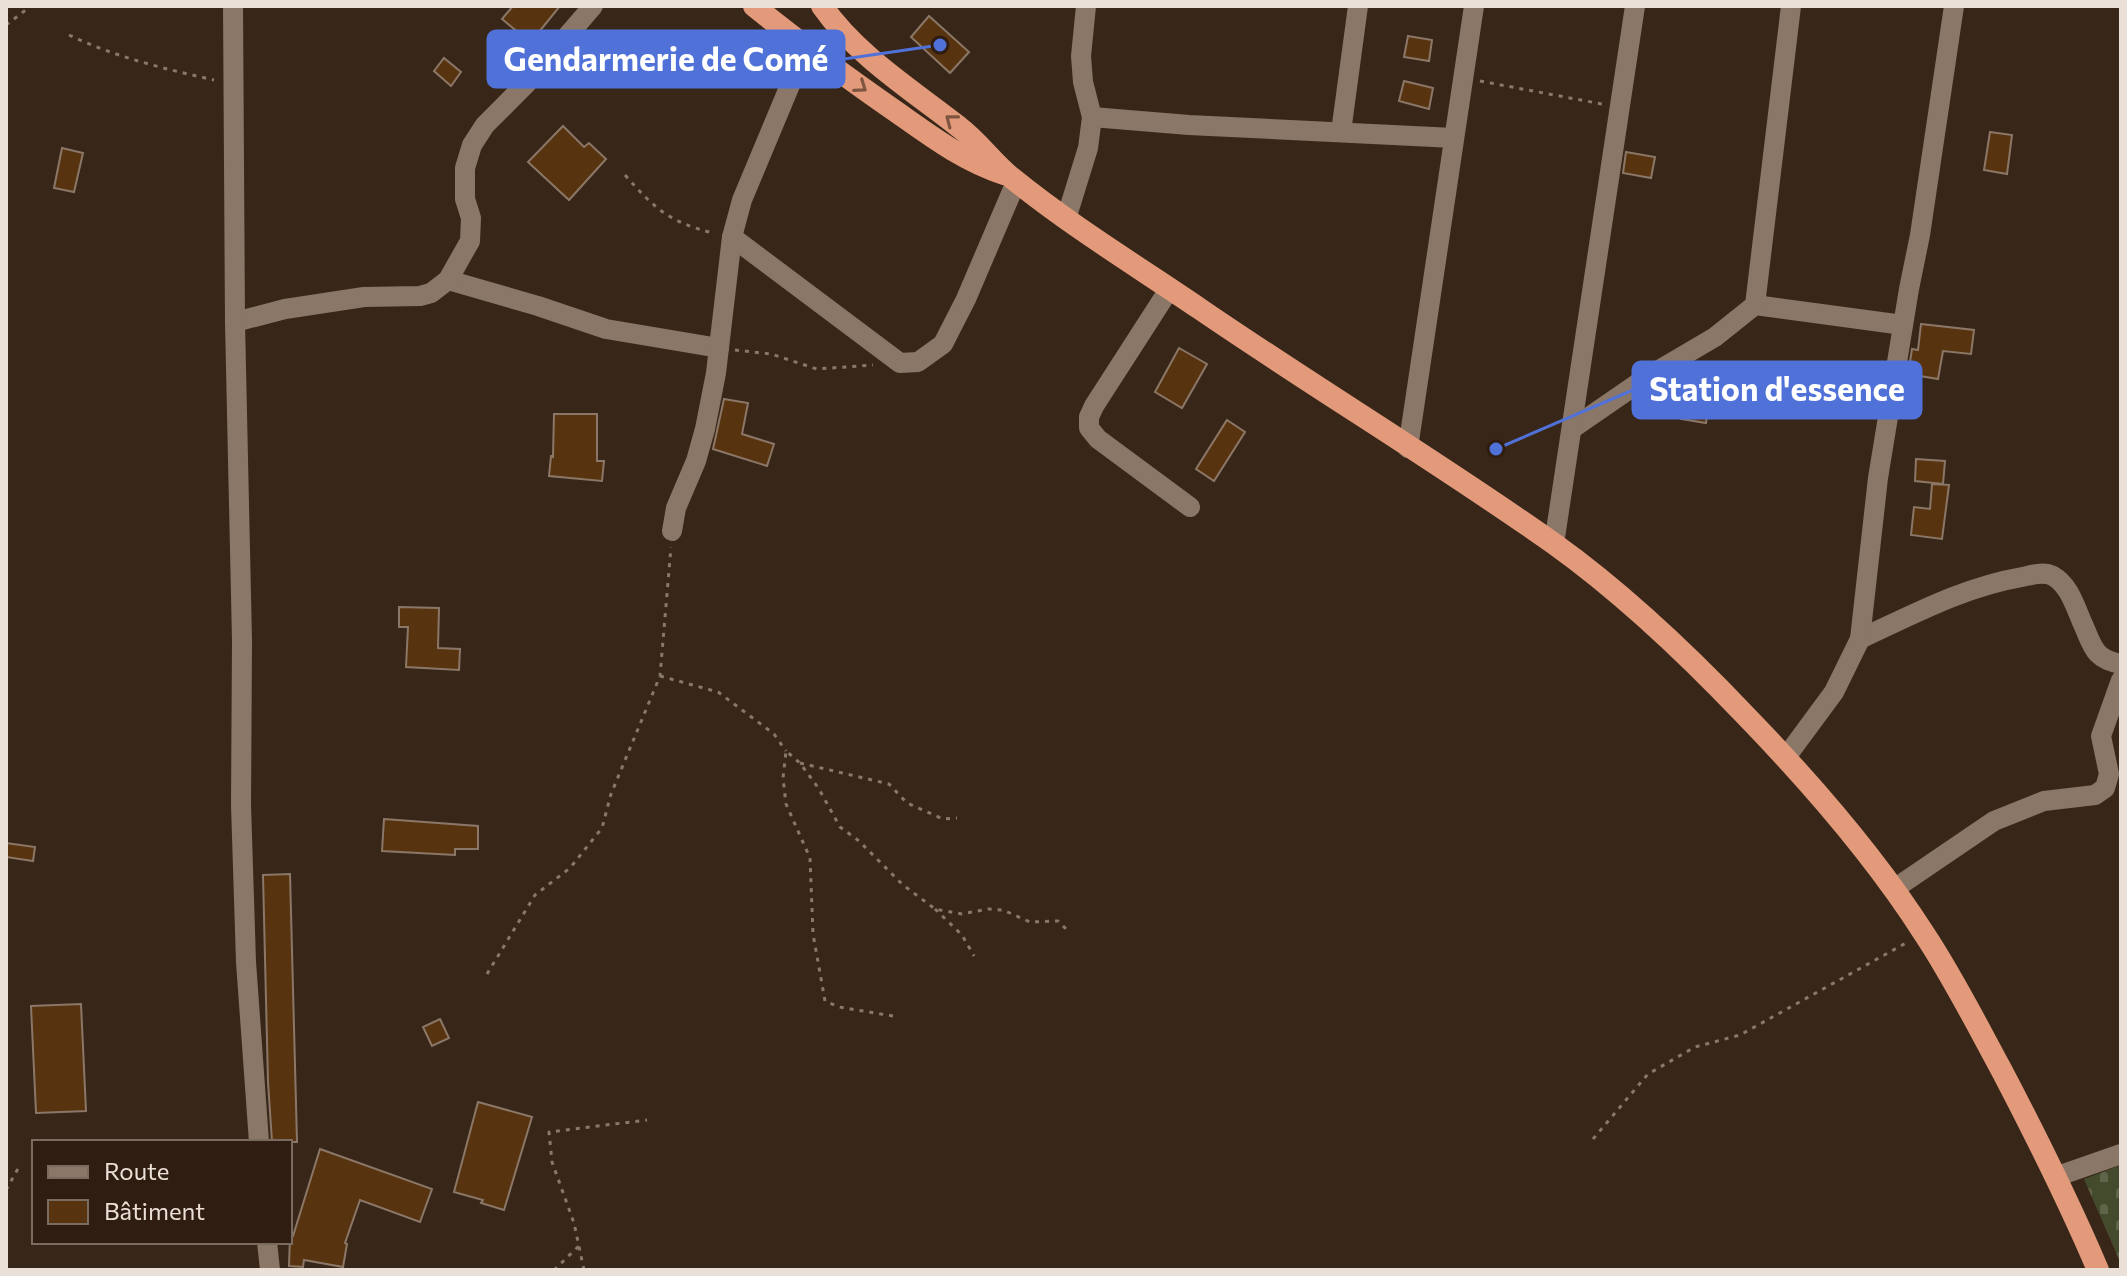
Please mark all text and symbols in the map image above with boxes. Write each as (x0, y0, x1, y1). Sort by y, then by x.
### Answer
callout: Gendarmerie de Comé (488, 31, 844, 87)
text: Gendarmerie de Comé (504, 38, 828, 78)
one-way arrow (852, 77, 866, 92)
one-way arrow (945, 116, 960, 130)
callout: Station d'essence (1633, 362, 1921, 418)
text: Station d'essence (1649, 368, 1905, 408)
legend (32, 1140, 292, 1244)
text: Route (104, 1156, 169, 1185)
text: Bâtiment (104, 1196, 205, 1225)

